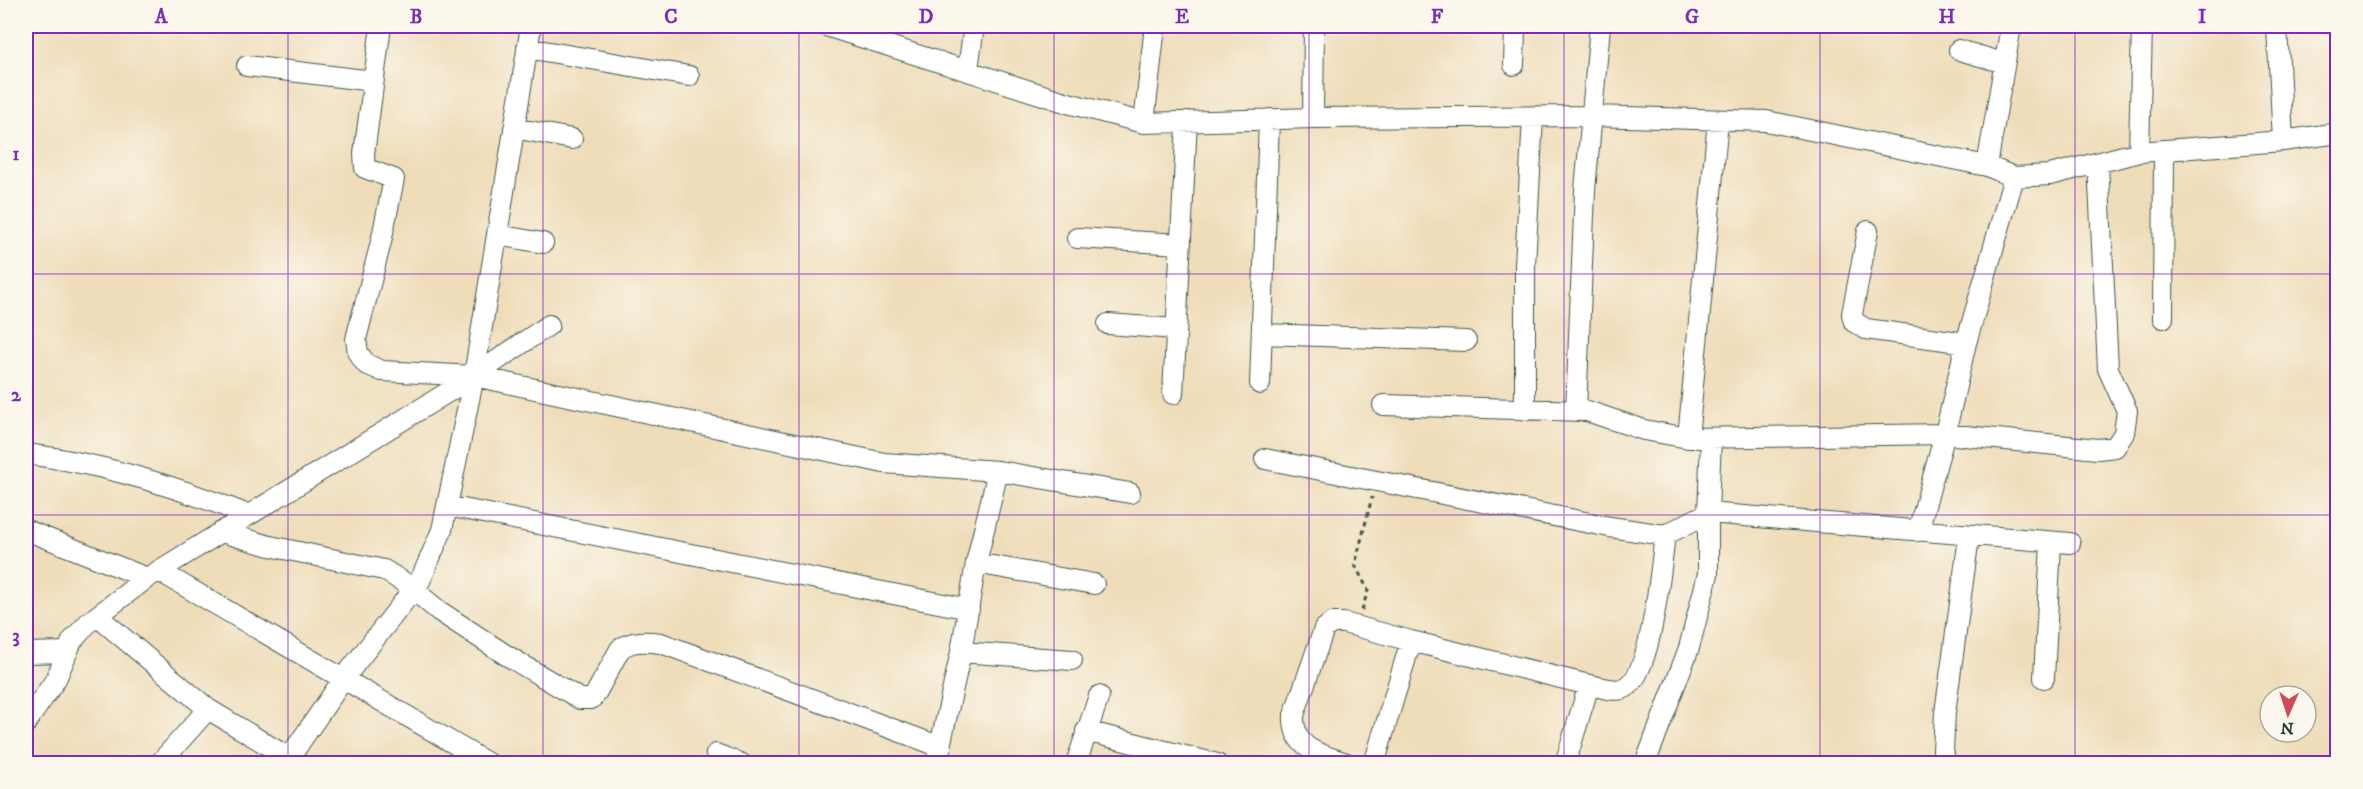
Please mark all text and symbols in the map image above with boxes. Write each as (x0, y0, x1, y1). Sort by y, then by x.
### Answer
text: A (154, 5, 169, 30)
text: B (410, 5, 422, 30)
text: C (664, 5, 678, 30)
text: D (919, 5, 934, 30)
text: E (1175, 5, 1189, 30)
text: F (1431, 5, 1444, 30)
text: G (1685, 5, 1699, 30)
text: H (1939, 5, 1956, 30)
text: I (2198, 5, 2206, 30)
text: 1 (12, 142, 20, 167)
text: 2 (11, 383, 22, 408)
text: 3 (12, 624, 20, 649)
north arrow (2258, 684, 2318, 744)
text: N (2280, 718, 2294, 738)

